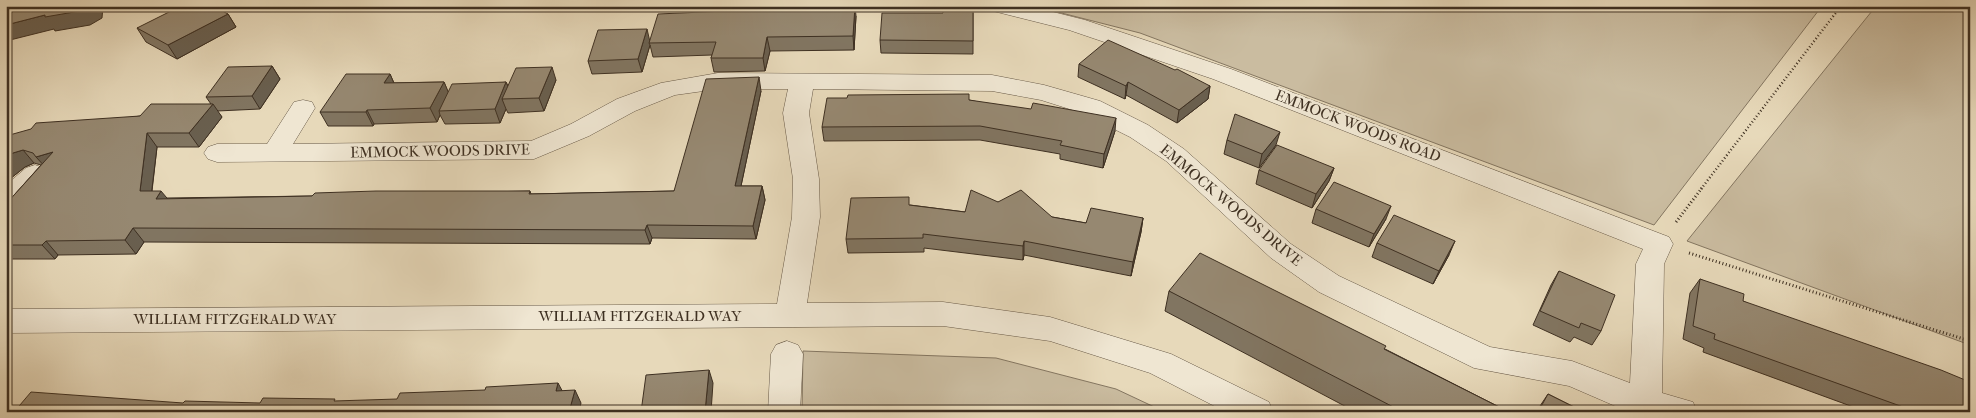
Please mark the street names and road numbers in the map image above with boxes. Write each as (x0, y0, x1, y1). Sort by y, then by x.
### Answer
street label: EMMOCK WOODS ROAD (1273, 86, 1443, 166)
street label: EMMOCK WOODS DRIVE (350, 140, 530, 162)
street label: EMMOCK WOODS DRIVE (1156, 140, 1306, 270)
street label: WILLIAM FITZGERALD WAY (538, 307, 742, 325)
street label: WILLIAM FITZGERALD WAY (133, 310, 337, 328)

